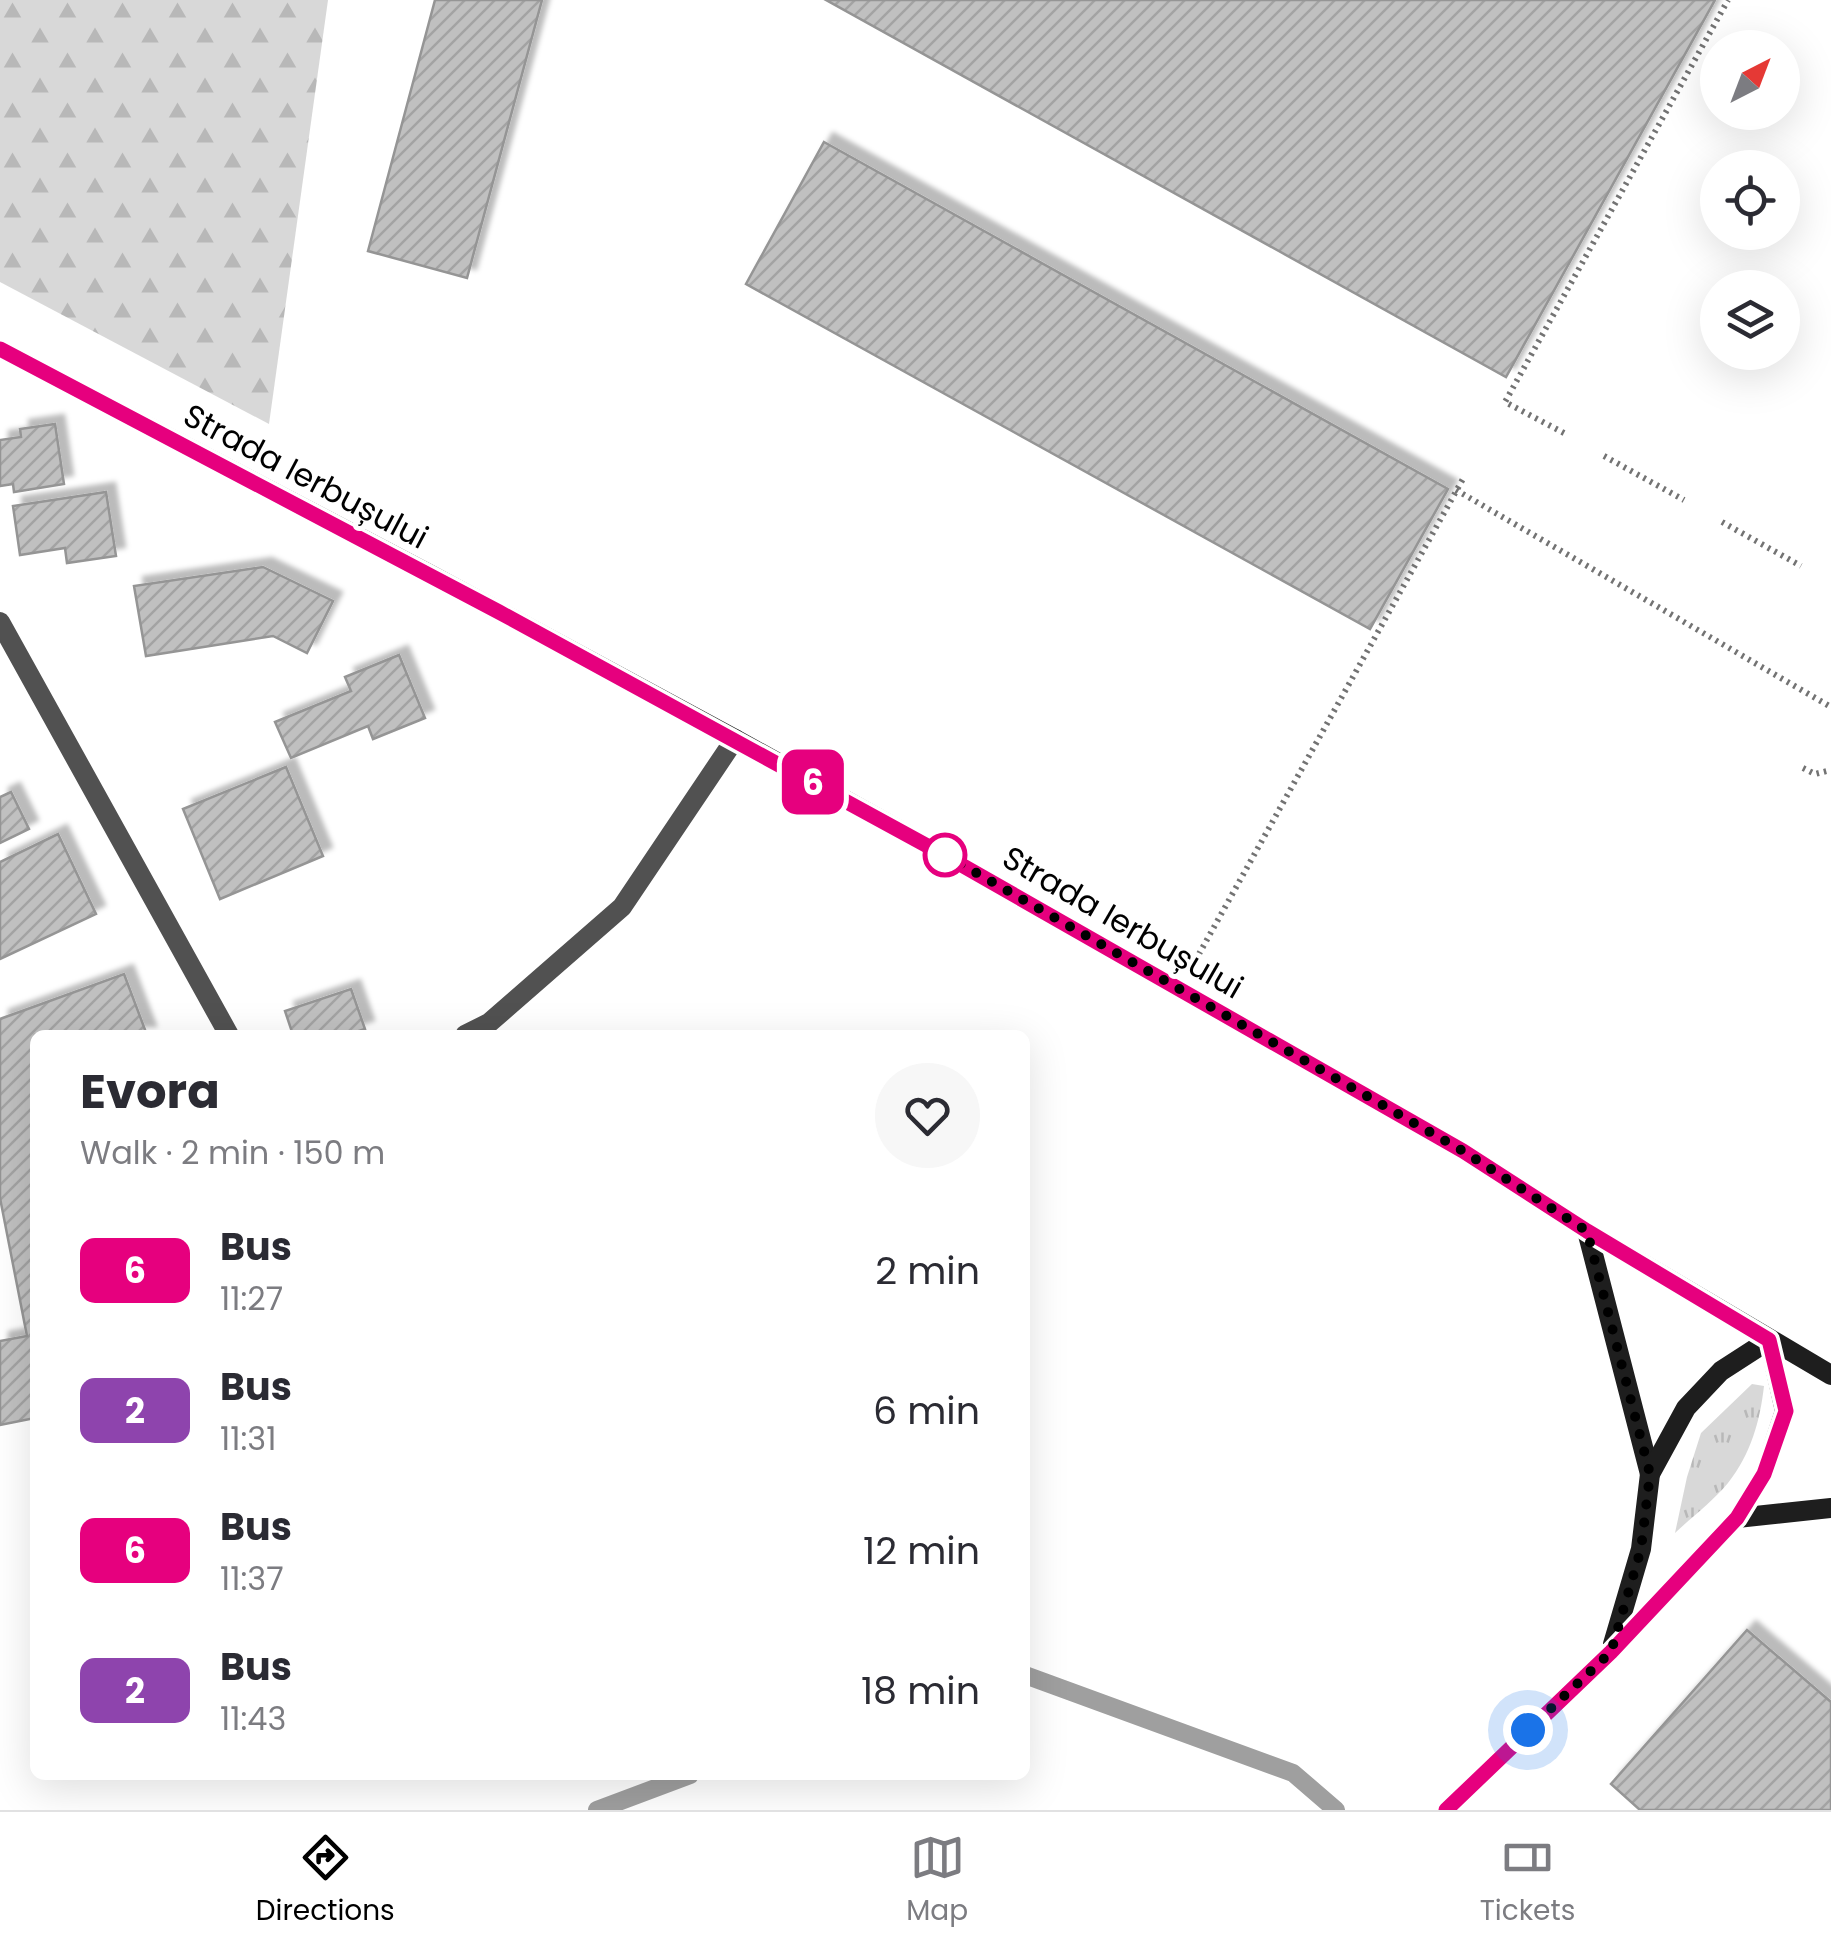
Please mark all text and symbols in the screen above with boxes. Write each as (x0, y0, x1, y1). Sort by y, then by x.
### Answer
north arrow (1700, 30, 1800, 130)
map controls (1700, 30, 1800, 370)
button: locate (1700, 150, 1800, 250)
button: layers (1700, 270, 1800, 370)
street label: Strada Ierbușului (176, 393, 436, 559)
line badge: 6 (780, 750, 846, 814)
text: 6 (802, 758, 824, 807)
unlabelled marker (924, 834, 966, 876)
street label: Strada Ierbușului (994, 835, 1252, 1009)
text: Evora (80, 1058, 220, 1125)
button: heart (875, 1063, 980, 1168)
text: Walk · 2 min · 150 m (80, 1130, 385, 1175)
text: Bus (220, 1220, 292, 1273)
text: 2 min (875, 1244, 980, 1297)
text: 6 (124, 1246, 146, 1295)
text: 11:27 (220, 1276, 283, 1321)
text: Bus (220, 1360, 292, 1413)
text: 6 min (873, 1384, 980, 1437)
text: 2 (125, 1386, 145, 1435)
text: 11:31 (220, 1416, 276, 1461)
text: Bus (220, 1500, 292, 1553)
text: 12 min (863, 1524, 980, 1577)
text: 6 (124, 1526, 146, 1575)
text: 11:37 (220, 1556, 284, 1601)
text: Bus (220, 1640, 292, 1693)
text: 18 min (861, 1664, 980, 1717)
text: 2 (125, 1666, 145, 1715)
text: 11:43 (220, 1696, 286, 1741)
your location (1503, 1705, 1553, 1755)
tab: Directions (256, 1830, 395, 1932)
tab: Map (906, 1830, 968, 1932)
tab: Tickets (1480, 1830, 1575, 1932)

